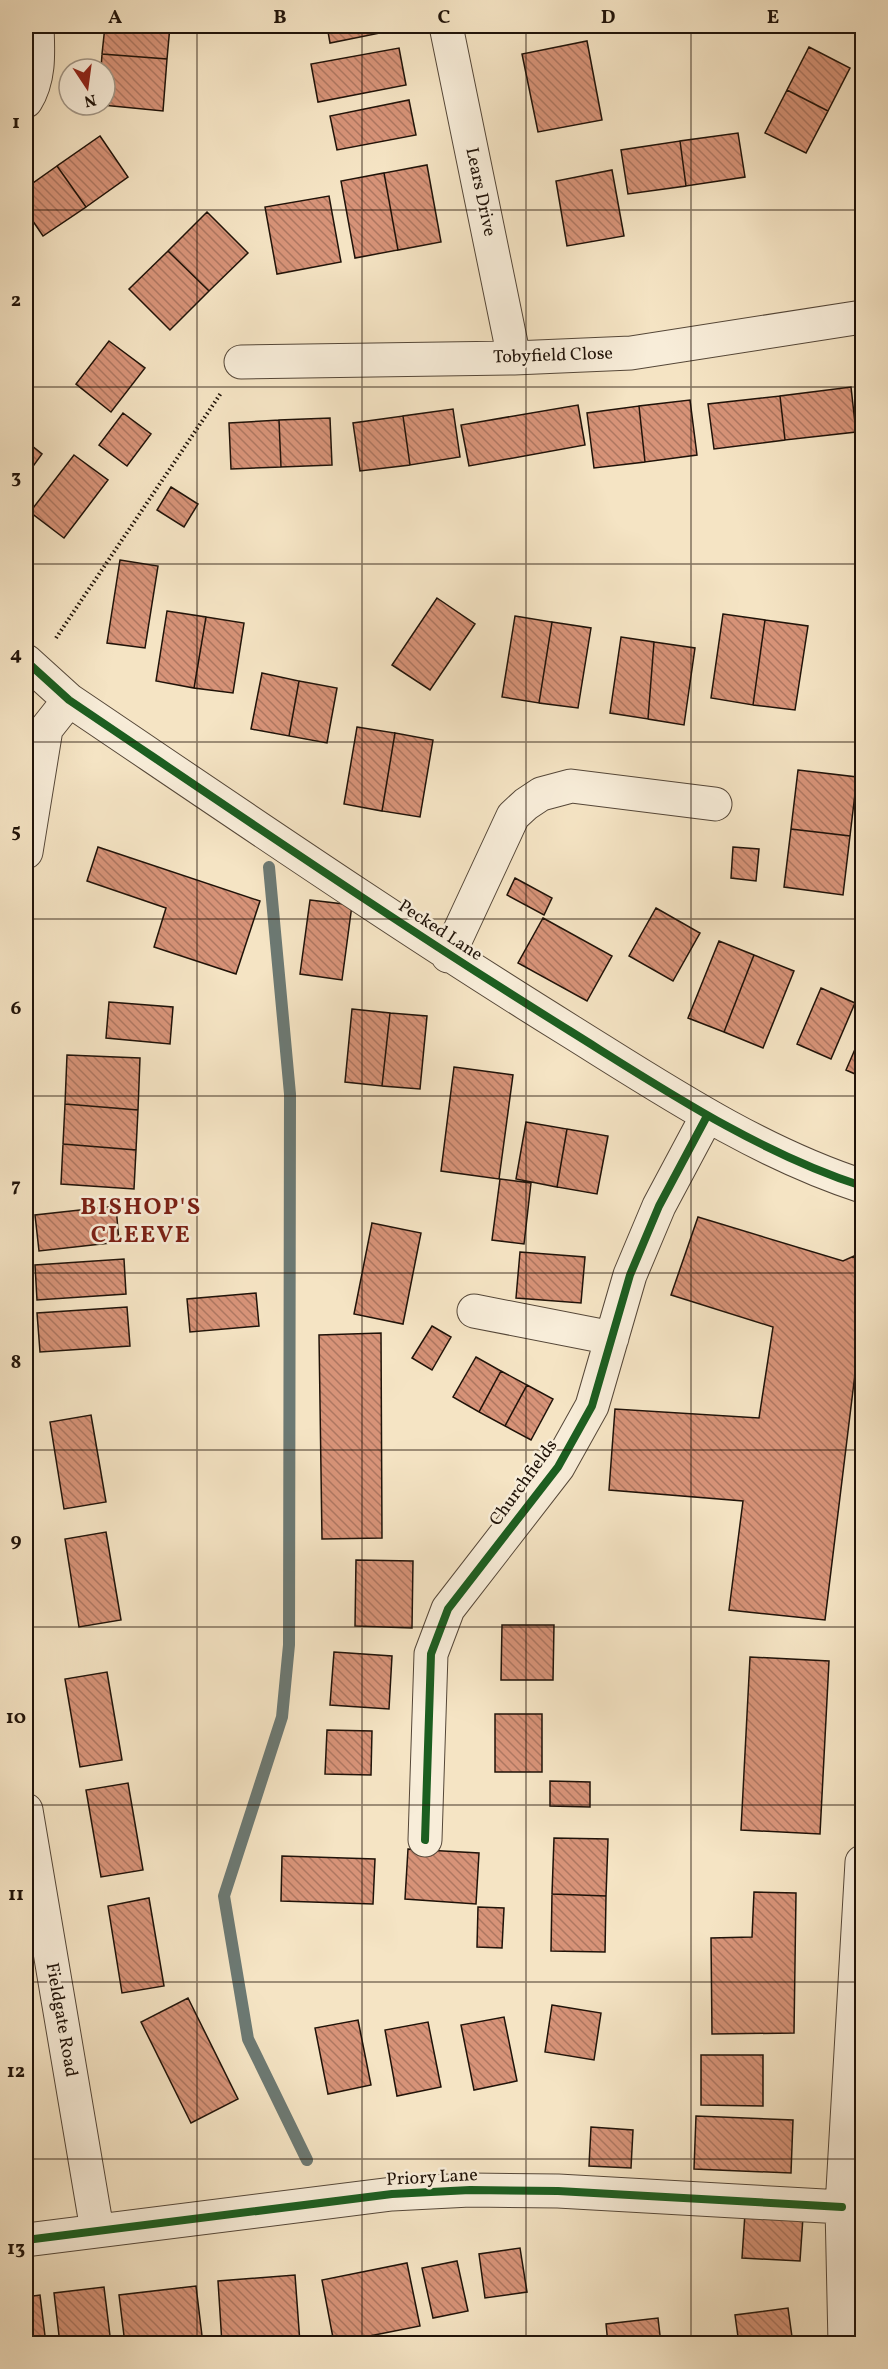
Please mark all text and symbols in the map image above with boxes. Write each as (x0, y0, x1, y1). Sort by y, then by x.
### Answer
text: A (108, 4, 122, 32)
text: B (273, 4, 287, 32)
text: C (438, 4, 451, 32)
text: D (601, 4, 615, 32)
text: E (767, 4, 779, 32)
north arrow (57, 57, 117, 117)
text: N (81, 88, 98, 112)
text: 1 (12, 109, 20, 137)
street label: Lears Drive (458, 145, 502, 239)
text: 2 (11, 287, 21, 315)
street label: Tobyfield Close (493, 341, 613, 371)
text: 3 (11, 464, 21, 492)
text: 4 (10, 641, 22, 669)
text: 5 (11, 818, 21, 846)
street label: Pecked Lane (393, 894, 487, 968)
text: 6 (11, 995, 22, 1023)
text: 7 (11, 1172, 21, 1200)
district label: BISHOP'S CLEEVE (80, 1191, 202, 1253)
text: 8 (11, 1349, 21, 1377)
street label: Churchfields (484, 1435, 564, 1531)
text: 9 (10, 1527, 22, 1555)
text: 10 (6, 1704, 26, 1732)
text: 11 (8, 1881, 24, 1909)
street label: Fieldgate Road (39, 1961, 83, 2079)
text: 12 (7, 2058, 25, 2086)
street label: Priory Lane (386, 2163, 478, 2193)
text: 13 (7, 2235, 25, 2263)

